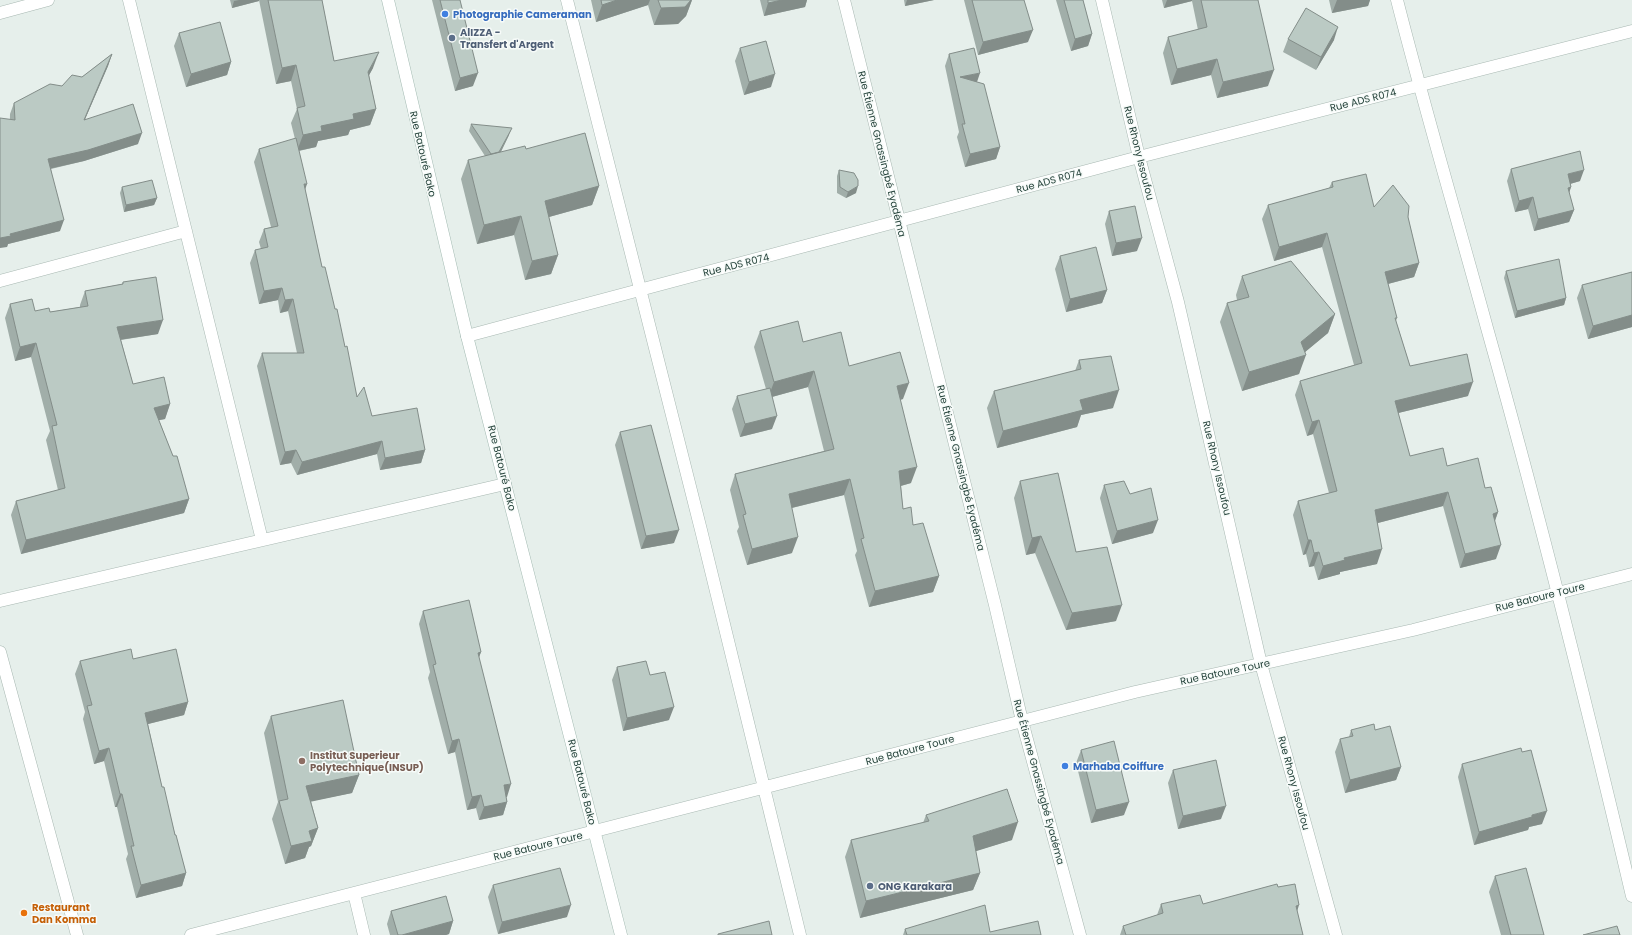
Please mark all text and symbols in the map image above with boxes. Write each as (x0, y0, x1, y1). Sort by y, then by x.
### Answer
place label: Photographie Cameraman (453, 7, 592, 22)
marker: Photographie Cameraman (440, 9, 450, 19)
place label: AlIZZA - Transfert d'Argent (460, 25, 554, 52)
marker: AlIZZA - Transfert d'Argent (447, 33, 457, 43)
street label: Rue Étienne Gnassingbé Eyadéma (854, 69, 910, 239)
street label: Rue ADS R074 (1328, 85, 1398, 115)
street label: Rue Rhony Issoufou (1120, 104, 1158, 202)
street label: Rue Batouré Bako (406, 110, 440, 198)
street label: Rue ADS R074 (1014, 165, 1084, 197)
street label: Rue ADS R074 (701, 250, 771, 280)
street label: Rue Étienne Gnassingbé Eyadéma (933, 383, 989, 553)
street label: Rue Rhony Issoufou (1199, 419, 1235, 517)
street label: Rue Batouré Bako (484, 424, 520, 512)
street label: Rue Batoure Toure (1494, 579, 1586, 615)
street label: Rue Batoure Toure (1179, 655, 1271, 689)
street label: Rue Étienne Gnassingbé Eyadéma (1010, 698, 1068, 866)
street label: Rue Batoure Toure (864, 731, 956, 769)
street label: Rue Rhony Issoufou (1274, 734, 1314, 832)
street label: Rue Batouré Bako (564, 738, 600, 826)
place label: Institut Superieur Polytechnique(INSUP) (310, 748, 424, 775)
marker: Institut Superieur Polytechnique(INSUP) (297, 756, 307, 766)
place label: Marhaba Coiffure (1073, 759, 1164, 774)
marker: Marhaba Coiffure (1060, 761, 1070, 771)
street label: Rue Batoure Toure (492, 828, 584, 864)
place label: ONG Karakara (878, 879, 952, 894)
marker: ONG Karakara (865, 881, 875, 891)
place label: Restaurant Dan Komma (32, 900, 96, 927)
marker: Restaurant Dan Komma (19, 908, 29, 918)

